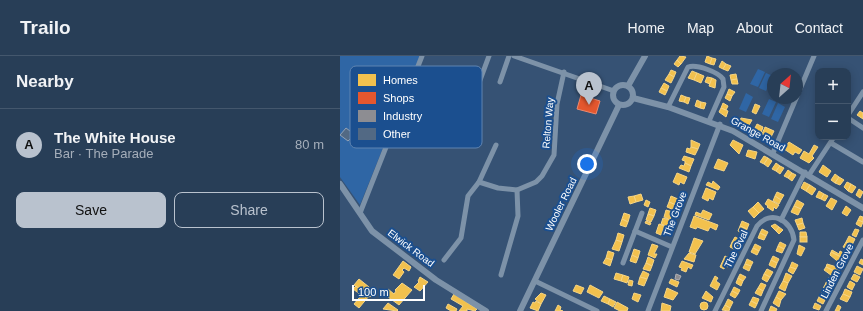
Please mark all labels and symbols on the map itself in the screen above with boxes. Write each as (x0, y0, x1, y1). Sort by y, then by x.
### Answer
legend (350, 66, 482, 148)
north arrow (767, 68, 803, 104)
pin: A (576, 72, 602, 105)
text: Homes (383, 74, 418, 86)
text: Shops (383, 92, 415, 104)
street label: Relton Way (540, 97, 556, 149)
text: Industry (383, 110, 423, 122)
street label: Grange Road (729, 115, 787, 153)
text: Other (383, 128, 411, 140)
your location (577, 154, 597, 174)
street label: Wooler Road (543, 175, 579, 233)
street label: The Grove (661, 190, 689, 238)
street label: Elwick Road (386, 227, 436, 269)
street label: The Oval (722, 228, 750, 270)
street label: Linden Grove (818, 241, 856, 300)
scale bar (352, 283, 425, 302)

